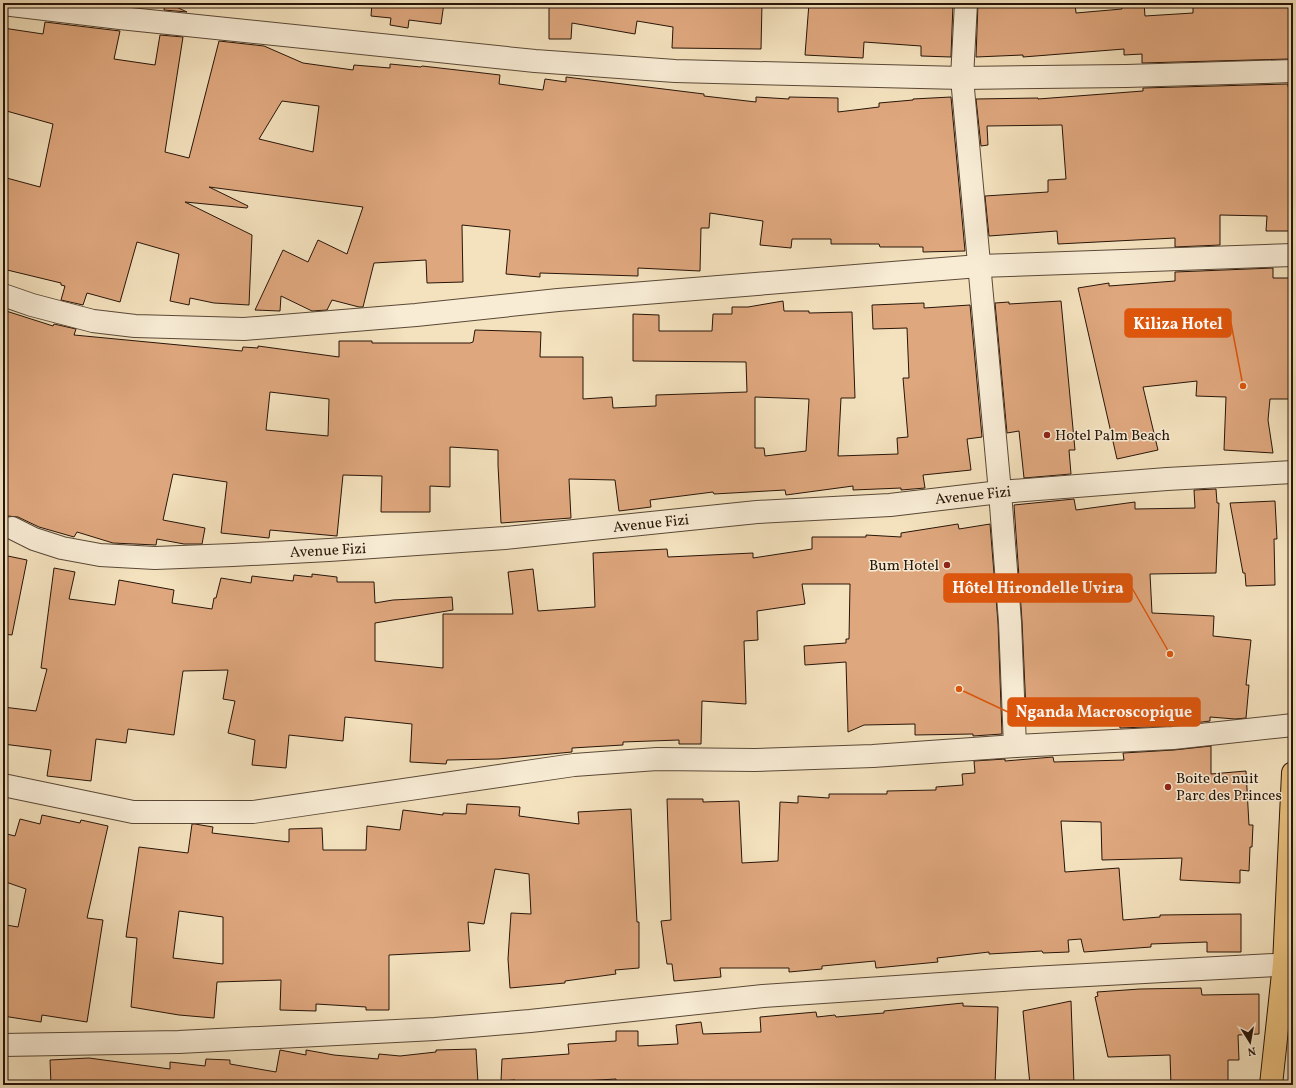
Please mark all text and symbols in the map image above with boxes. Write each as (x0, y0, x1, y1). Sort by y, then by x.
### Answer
callout: Kiliza Hotel (1125, 309, 1231, 337)
text: Kiliza Hotel (1133, 314, 1223, 336)
place label: Hotel Palm Beach (1055, 426, 1170, 447)
marker: Hotel Palm Beach (1042, 430, 1052, 440)
street label: Avenue Fizi (934, 482, 1012, 511)
street label: Avenue Fizi (612, 510, 690, 539)
street label: Avenue Fizi (289, 539, 367, 564)
place label: Bum Hotel (869, 556, 939, 577)
marker: Bum Hotel (942, 560, 952, 570)
callout: Hôtel Hirondelle Uvira (944, 574, 1132, 602)
text: Hôtel Hirondelle Uvira (952, 578, 1124, 600)
callout: Nganda Macroscopique (1008, 698, 1200, 726)
text: Nganda Macroscopique (1016, 702, 1192, 724)
place label: Boite de nuit Parc des Princes (1176, 769, 1282, 807)
marker: Boite de nuit Parc des Princes (1163, 782, 1173, 792)
north arrow (1230, 1022, 1270, 1062)
text: N (1246, 1042, 1257, 1058)

